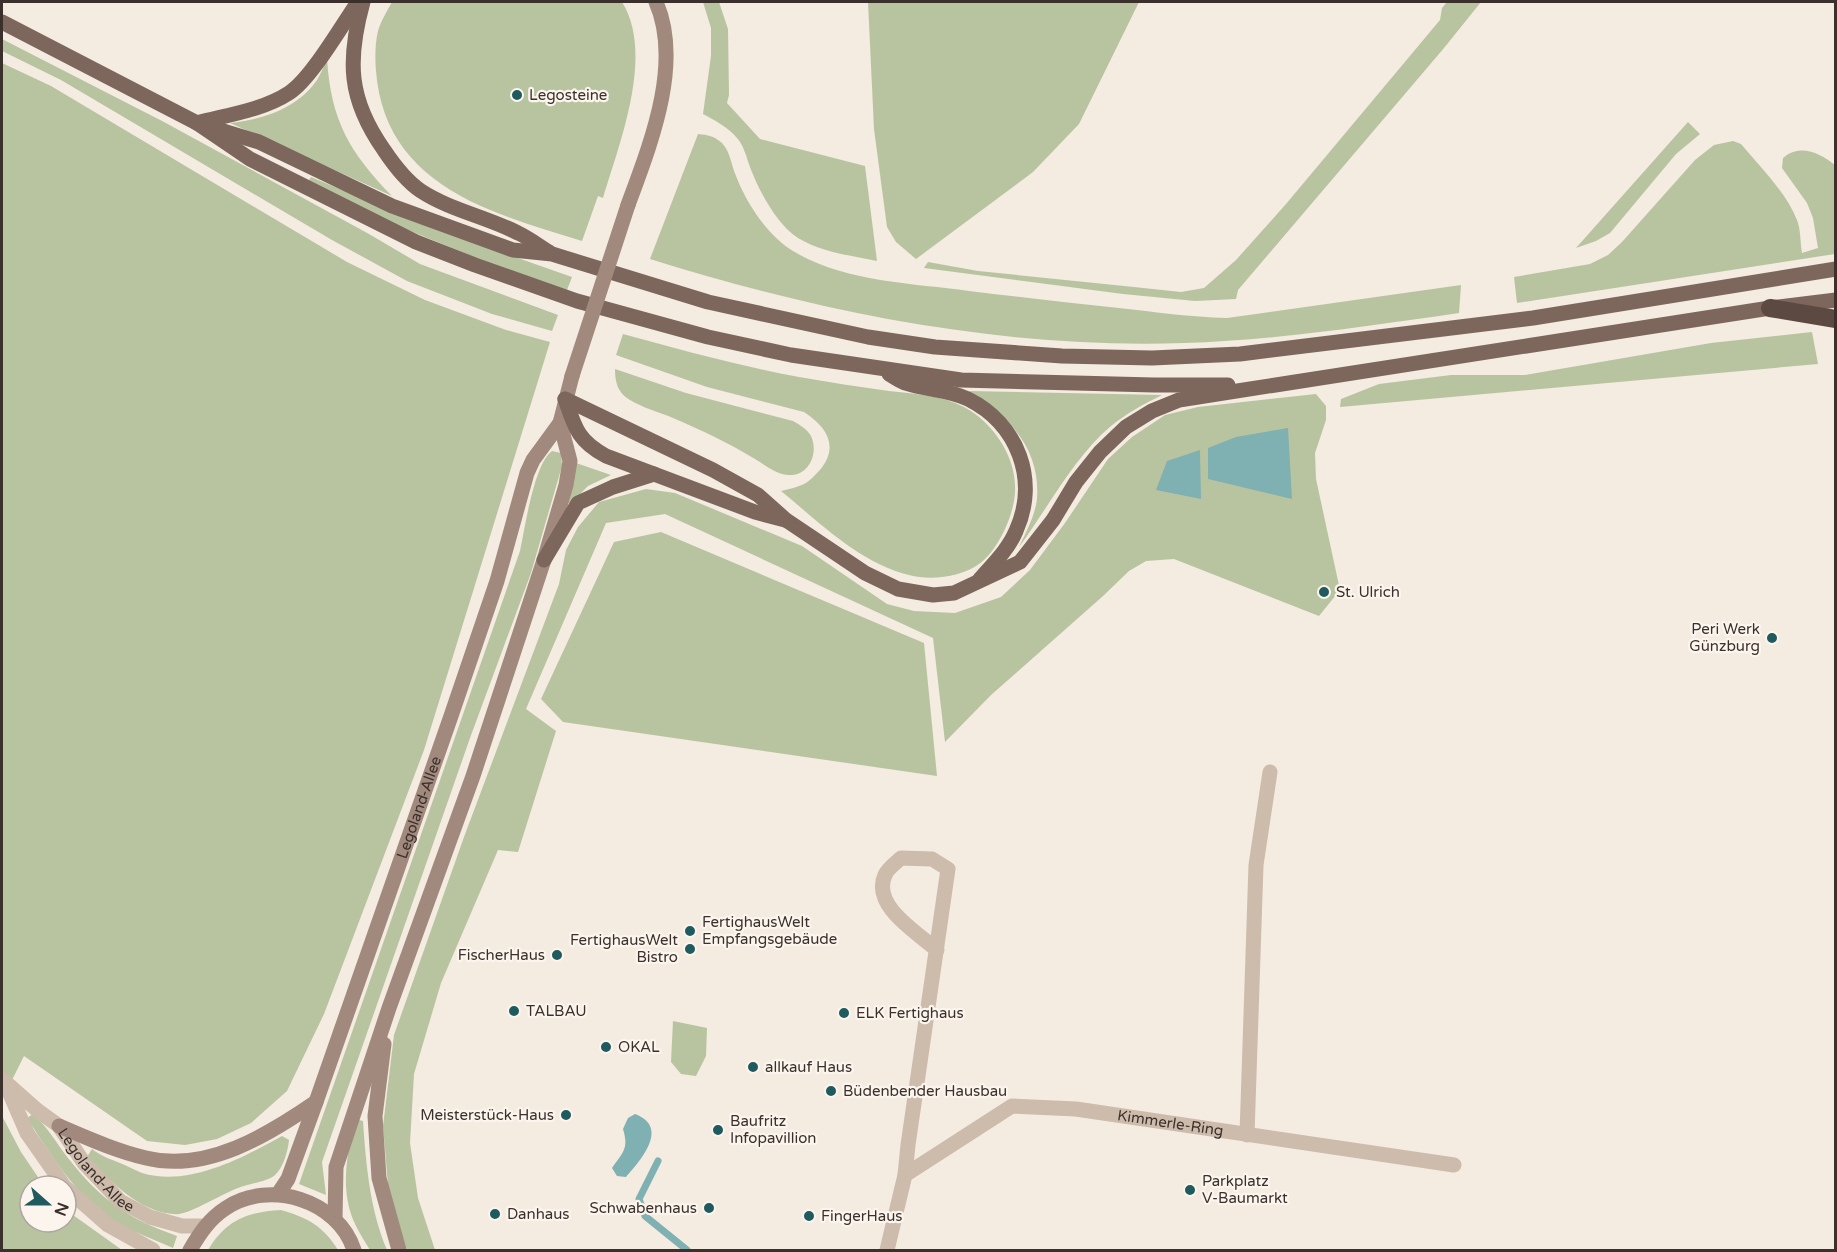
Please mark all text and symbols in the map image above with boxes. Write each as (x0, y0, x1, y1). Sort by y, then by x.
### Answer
place label: Legosteine (529, 86, 607, 104)
marker: Legosteine (510, 88, 524, 102)
place label: St. Ulrich (1336, 583, 1400, 601)
marker: St. Ulrich (1317, 585, 1331, 599)
place label: Peri Werk Günzburg (1689, 620, 1760, 655)
marker: Peri Werk Günzburg (1765, 631, 1779, 645)
street label: Legoland-Allee (393, 754, 445, 861)
place label: FertighausWelt Empfangsgebäude (702, 913, 837, 948)
marker: FertighausWelt Empfangsgebäude (683, 924, 697, 938)
place label: FertighausWelt Bistro (570, 931, 678, 966)
marker: FertighausWelt Bistro (683, 942, 697, 956)
place label: FischerHaus (458, 946, 545, 964)
marker: FischerHaus (550, 948, 564, 962)
place label: TALBAU (526, 1002, 587, 1020)
marker: TALBAU (507, 1004, 521, 1018)
place label: ELK Fertighaus (856, 1004, 964, 1022)
marker: ELK Fertighaus (837, 1006, 851, 1020)
place label: OKAL (618, 1038, 660, 1056)
marker: OKAL (599, 1040, 613, 1054)
place label: allkauf Haus (765, 1058, 852, 1076)
marker: allkauf Haus (746, 1060, 760, 1074)
place label: Büdenbender Hausbau (843, 1082, 1007, 1100)
marker: Büdenbender Hausbau (824, 1084, 838, 1098)
place label: Meisterstück-Haus (420, 1106, 554, 1124)
street label: Kimmerle-Ring (1116, 1106, 1225, 1140)
marker: Meisterstück-Haus (559, 1108, 573, 1122)
place label: Baufritz Infopavillion (730, 1112, 816, 1147)
marker: Baufritz Infopavillion (711, 1123, 725, 1137)
street label: Legoland-Allee (54, 1125, 137, 1216)
place label: Parkplatz V-Baumarkt (1202, 1172, 1288, 1207)
north arrow (18, 1174, 78, 1234)
marker: Parkplatz V-Baumarkt (1183, 1183, 1197, 1197)
text: N (49, 1199, 73, 1219)
place label: Schwabenhaus (590, 1199, 697, 1217)
marker: Schwabenhaus (702, 1201, 716, 1215)
place label: Danhaus (507, 1205, 570, 1223)
marker: Danhaus (488, 1207, 502, 1221)
place label: FingerHaus (821, 1207, 903, 1225)
marker: FingerHaus (802, 1209, 816, 1223)

